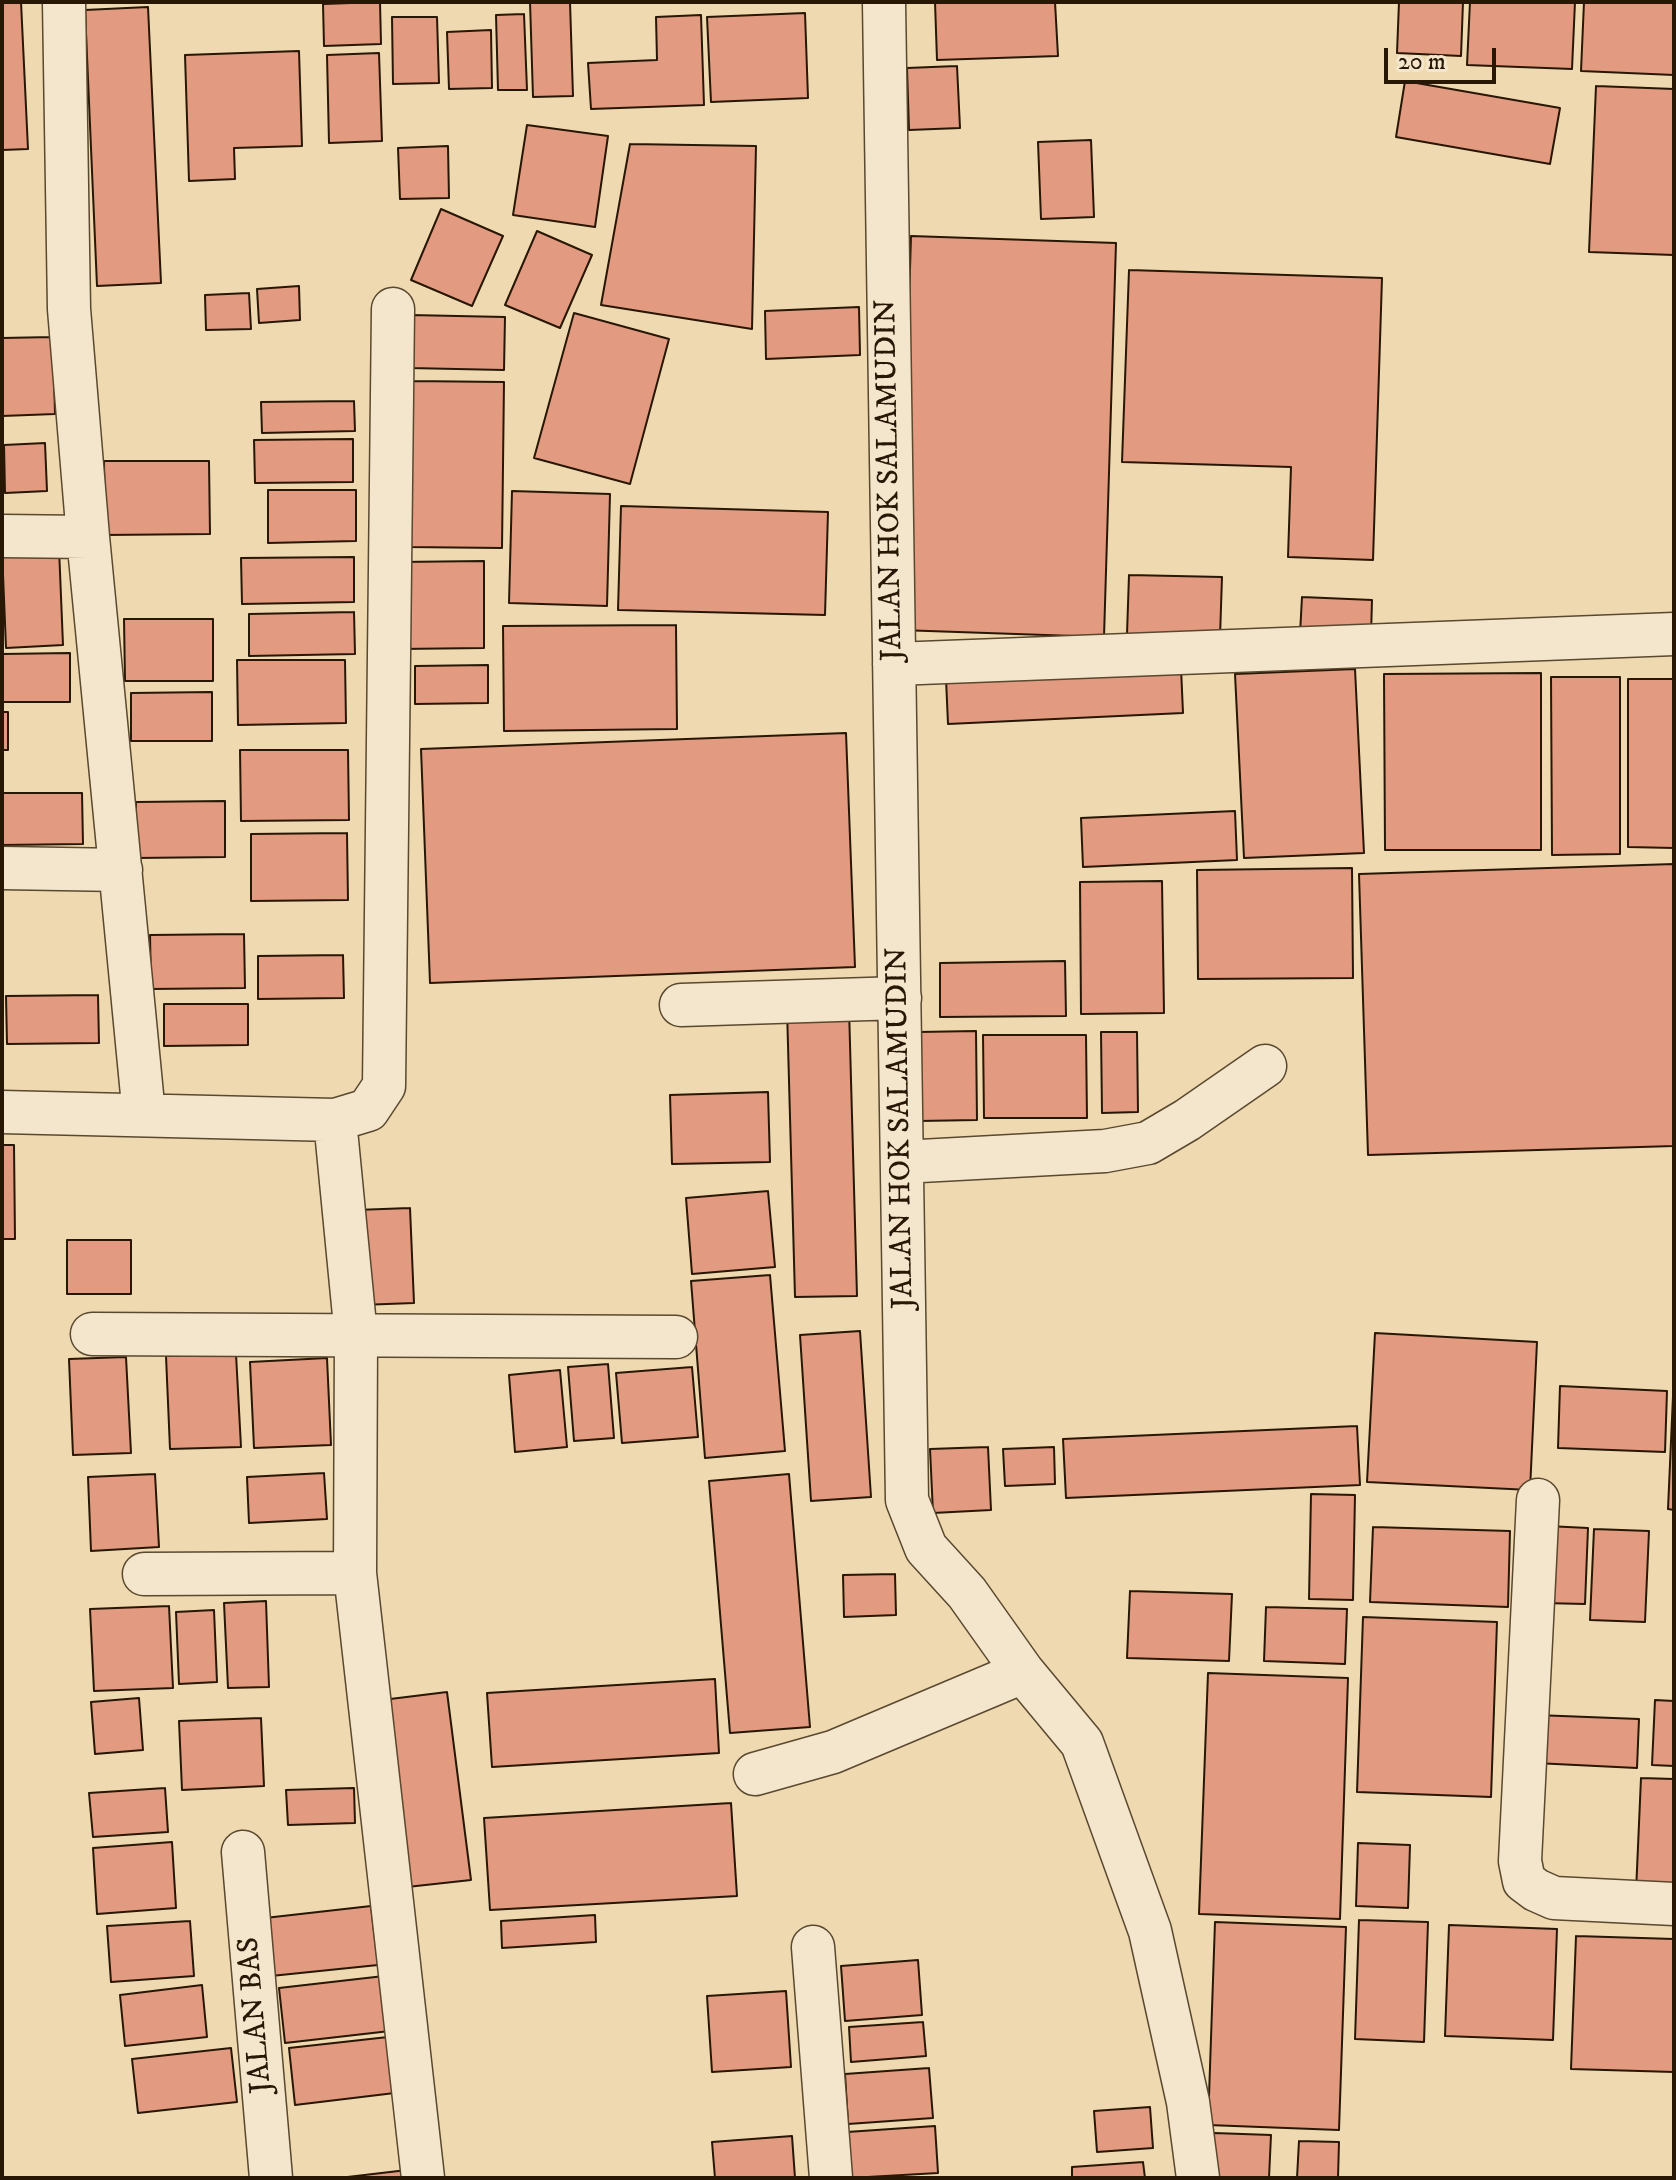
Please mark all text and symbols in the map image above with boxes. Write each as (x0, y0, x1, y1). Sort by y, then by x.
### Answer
scale bar (1388, 32, 1500, 82)
text: 20 m (1398, 47, 1446, 77)
street label: JALAN HOK SALAMUDIN (870, 299, 912, 661)
street label: JALAN HOK SALAMUDIN (881, 947, 923, 1309)
street label: JALAN BAS (232, 1935, 282, 2095)

